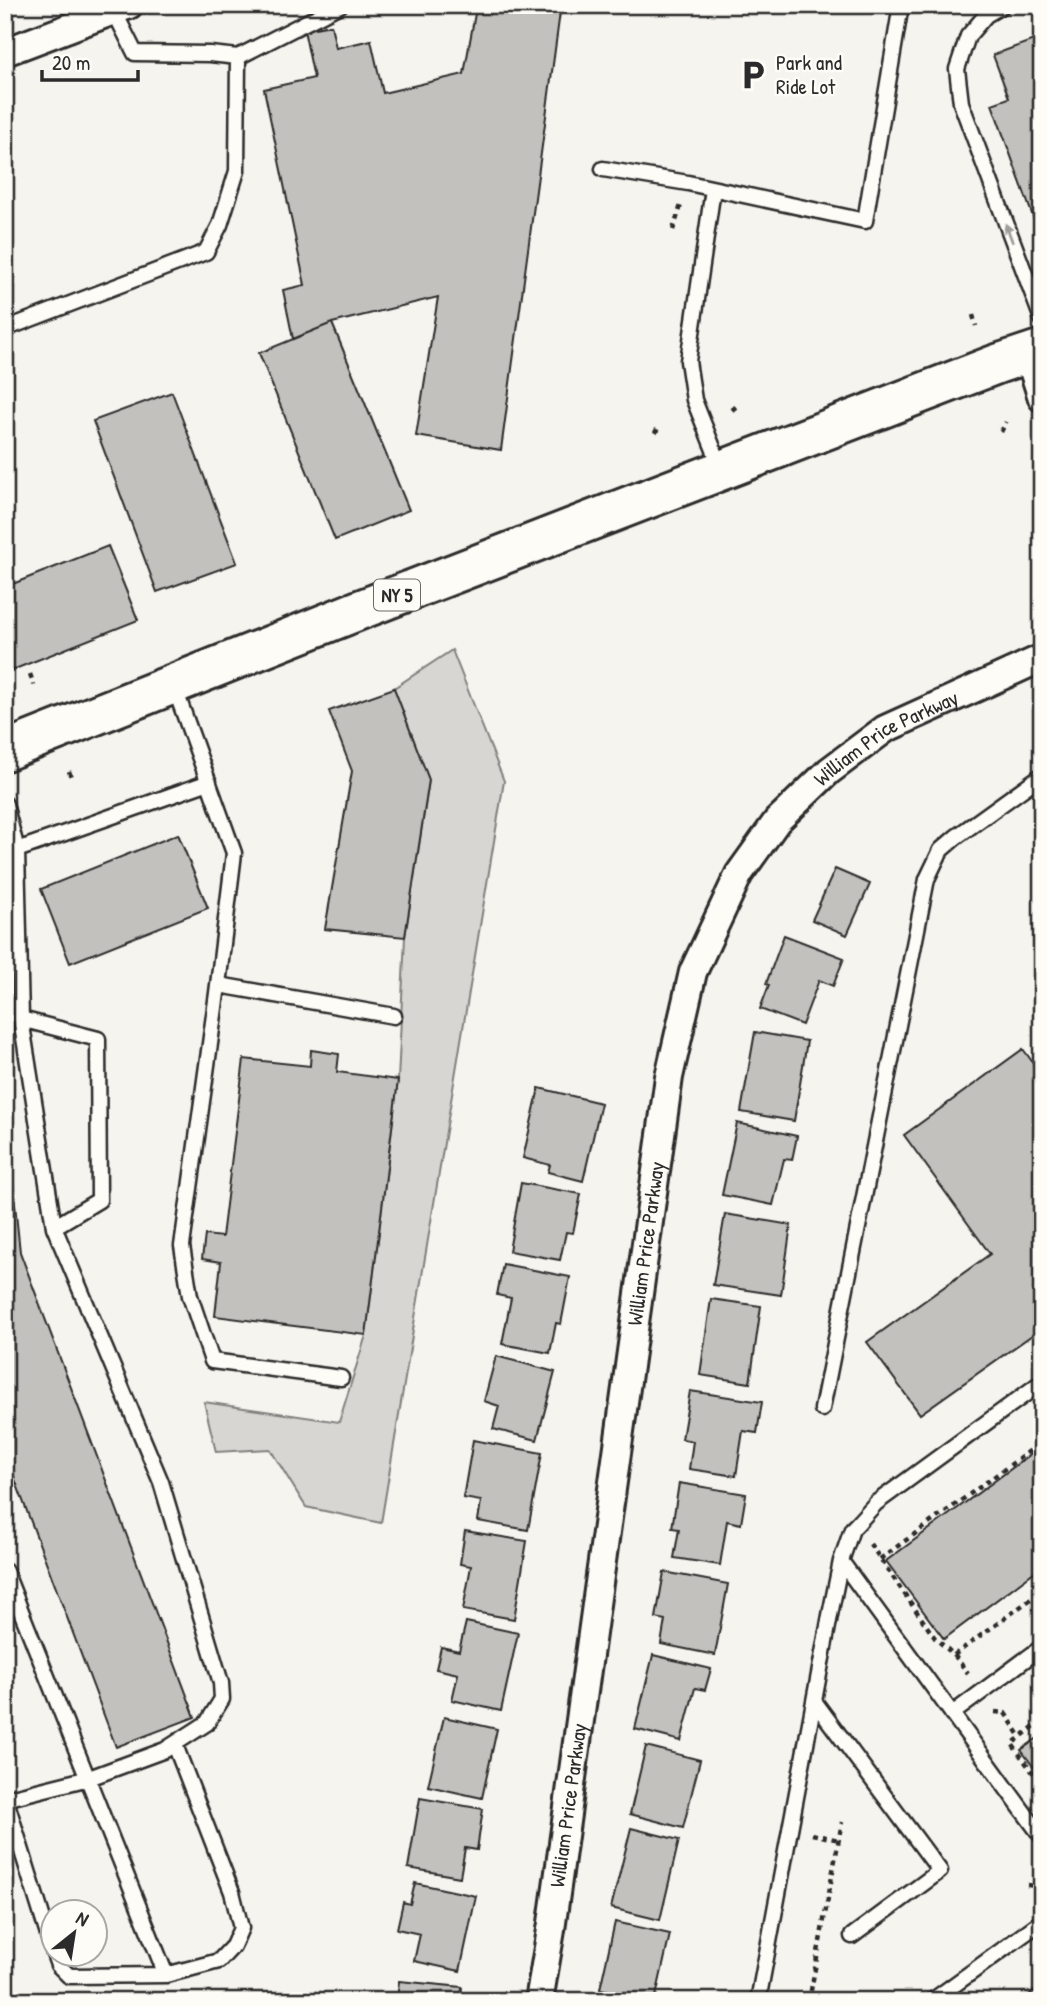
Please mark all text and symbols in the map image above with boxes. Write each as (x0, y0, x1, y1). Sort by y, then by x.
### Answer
scale bar (42, 38, 138, 82)
text: 20 m (52, 48, 90, 77)
place label: Park and Ride Lot (776, 48, 842, 101)
parking icon: Park and Ride Lot (736, 58, 770, 92)
one-way arrow (1003, 222, 1014, 243)
road number: NY 5 (374, 580, 420, 610)
street label: William Price Parkway (807, 683, 963, 792)
street label: William Price Parkway (620, 1160, 671, 1327)
street label: William Price Parkway (542, 1721, 593, 1889)
north arrow (38, 1898, 108, 1968)
text: N (72, 1904, 93, 1932)

